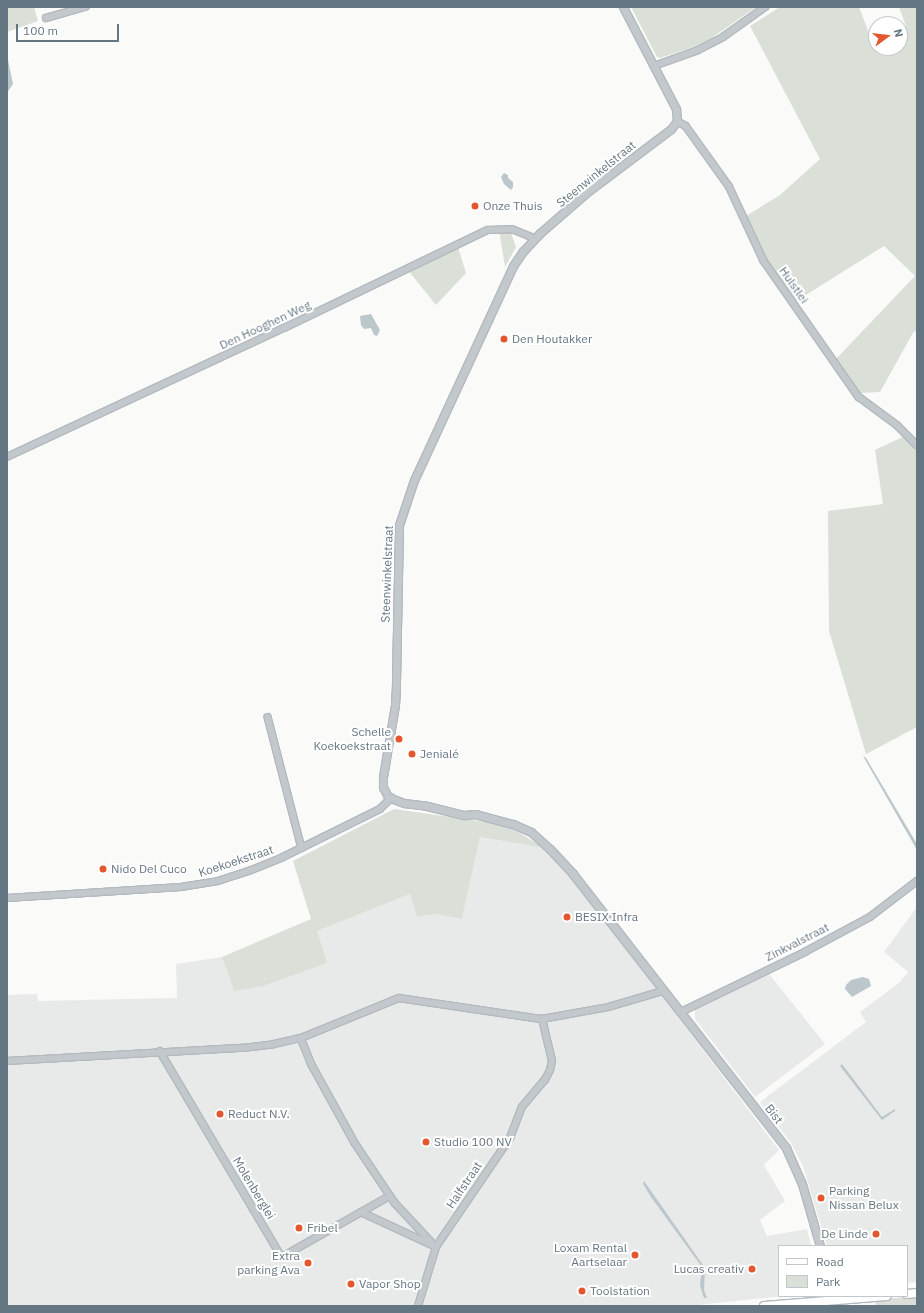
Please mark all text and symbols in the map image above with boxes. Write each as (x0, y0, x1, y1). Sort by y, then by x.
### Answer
scale bar (18, 16, 121, 42)
north arrow (868, 16, 908, 56)
text: 100 m (23, 23, 58, 38)
text: N (891, 27, 906, 39)
street label: Steenwinkelstraat (554, 138, 638, 210)
place label: Onze Thuis (483, 199, 543, 213)
marker: Onze Thuis (470, 201, 480, 211)
street label: Hulstlei (776, 264, 812, 306)
street label: Den Hooghen Weg (217, 298, 313, 352)
place label: Den Houtakker (512, 332, 592, 346)
marker: Den Houtakker (499, 334, 509, 344)
street label: Steenwinkelstraat (378, 525, 396, 623)
place label: Schelle Koekoekstraat (313, 725, 391, 753)
marker: Schelle Koekoekstraat (394, 734, 404, 744)
place label: Jenialé (420, 747, 459, 761)
marker: Jenialé (407, 749, 417, 759)
street label: Koekoekstraat (197, 842, 275, 880)
place label: Nido Del Cuco (111, 862, 187, 876)
marker: Nido Del Cuco (98, 864, 108, 874)
place label: BESIX Infra (575, 910, 638, 924)
marker: BESIX Infra (562, 912, 572, 922)
street label: Zinkvalstraat (763, 920, 831, 964)
street label: Bist (762, 1101, 786, 1127)
place label: Reduct N.V. (228, 1107, 290, 1121)
marker: Reduct N.V. (215, 1109, 225, 1119)
place label: Studio 100 NV (434, 1135, 512, 1149)
marker: Studio 100 NV (421, 1137, 431, 1147)
street label: Molenberglei (230, 1154, 278, 1222)
street label: Halfstraat (443, 1159, 485, 1211)
place label: Parking Nissan Belux (829, 1184, 899, 1212)
marker: Parking Nissan Belux (816, 1193, 826, 1203)
place label: Fribel (307, 1221, 338, 1235)
marker: Fribel (294, 1223, 304, 1233)
place label: De Linde (821, 1227, 868, 1241)
marker: De Linde (871, 1229, 881, 1239)
place label: Loxam Rental Aartselaar (554, 1241, 627, 1269)
legend (778, 1245, 908, 1297)
place label: Extra parking Ava (237, 1249, 300, 1277)
marker: Loxam Rental Aartselaar (630, 1250, 640, 1260)
text: Road (816, 1254, 844, 1269)
marker: Extra parking Ava (303, 1258, 313, 1268)
place label: Lucas creativ (674, 1262, 744, 1276)
marker: Lucas creativ (747, 1264, 757, 1274)
text: Park (816, 1274, 840, 1289)
place label: Vapor Shop (359, 1277, 421, 1291)
marker: Vapor Shop (346, 1279, 356, 1289)
place label: Toolstation (590, 1284, 650, 1298)
marker: Toolstation (577, 1286, 587, 1296)

